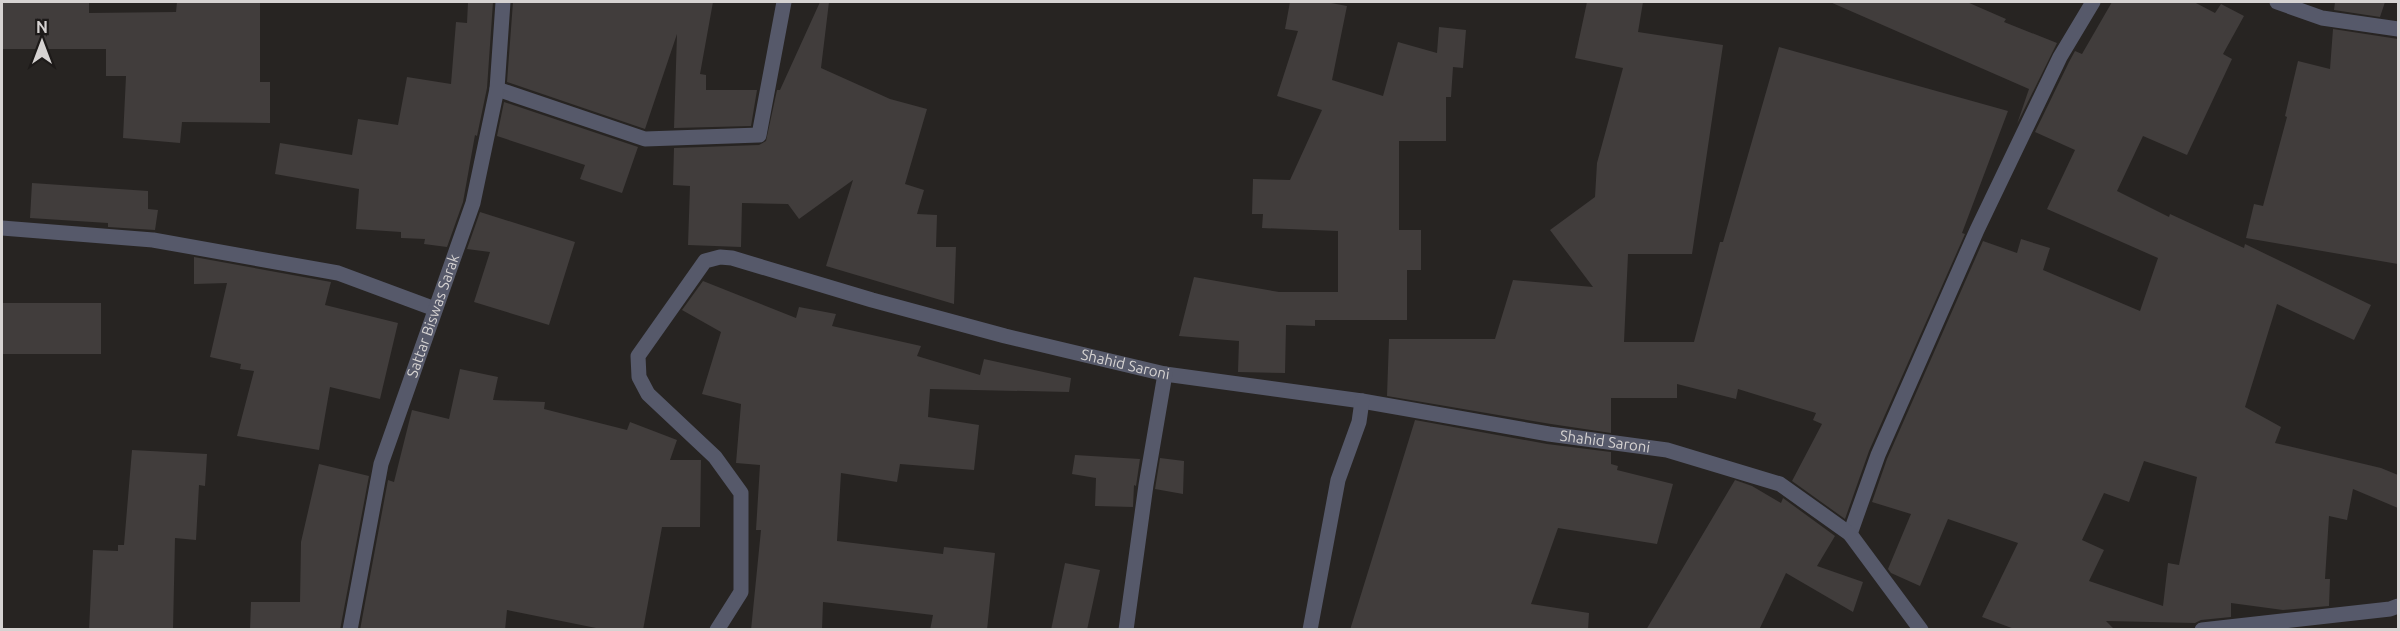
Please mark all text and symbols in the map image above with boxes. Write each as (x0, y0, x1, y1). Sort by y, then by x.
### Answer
north arrow (12, 12, 72, 72)
text: N (36, 18, 48, 36)
street label: Sattar Biswas Sarak (403, 251, 463, 380)
street label: Shahid Saroni (1079, 345, 1171, 383)
street label: Shahid Saroni (1559, 427, 1651, 456)

